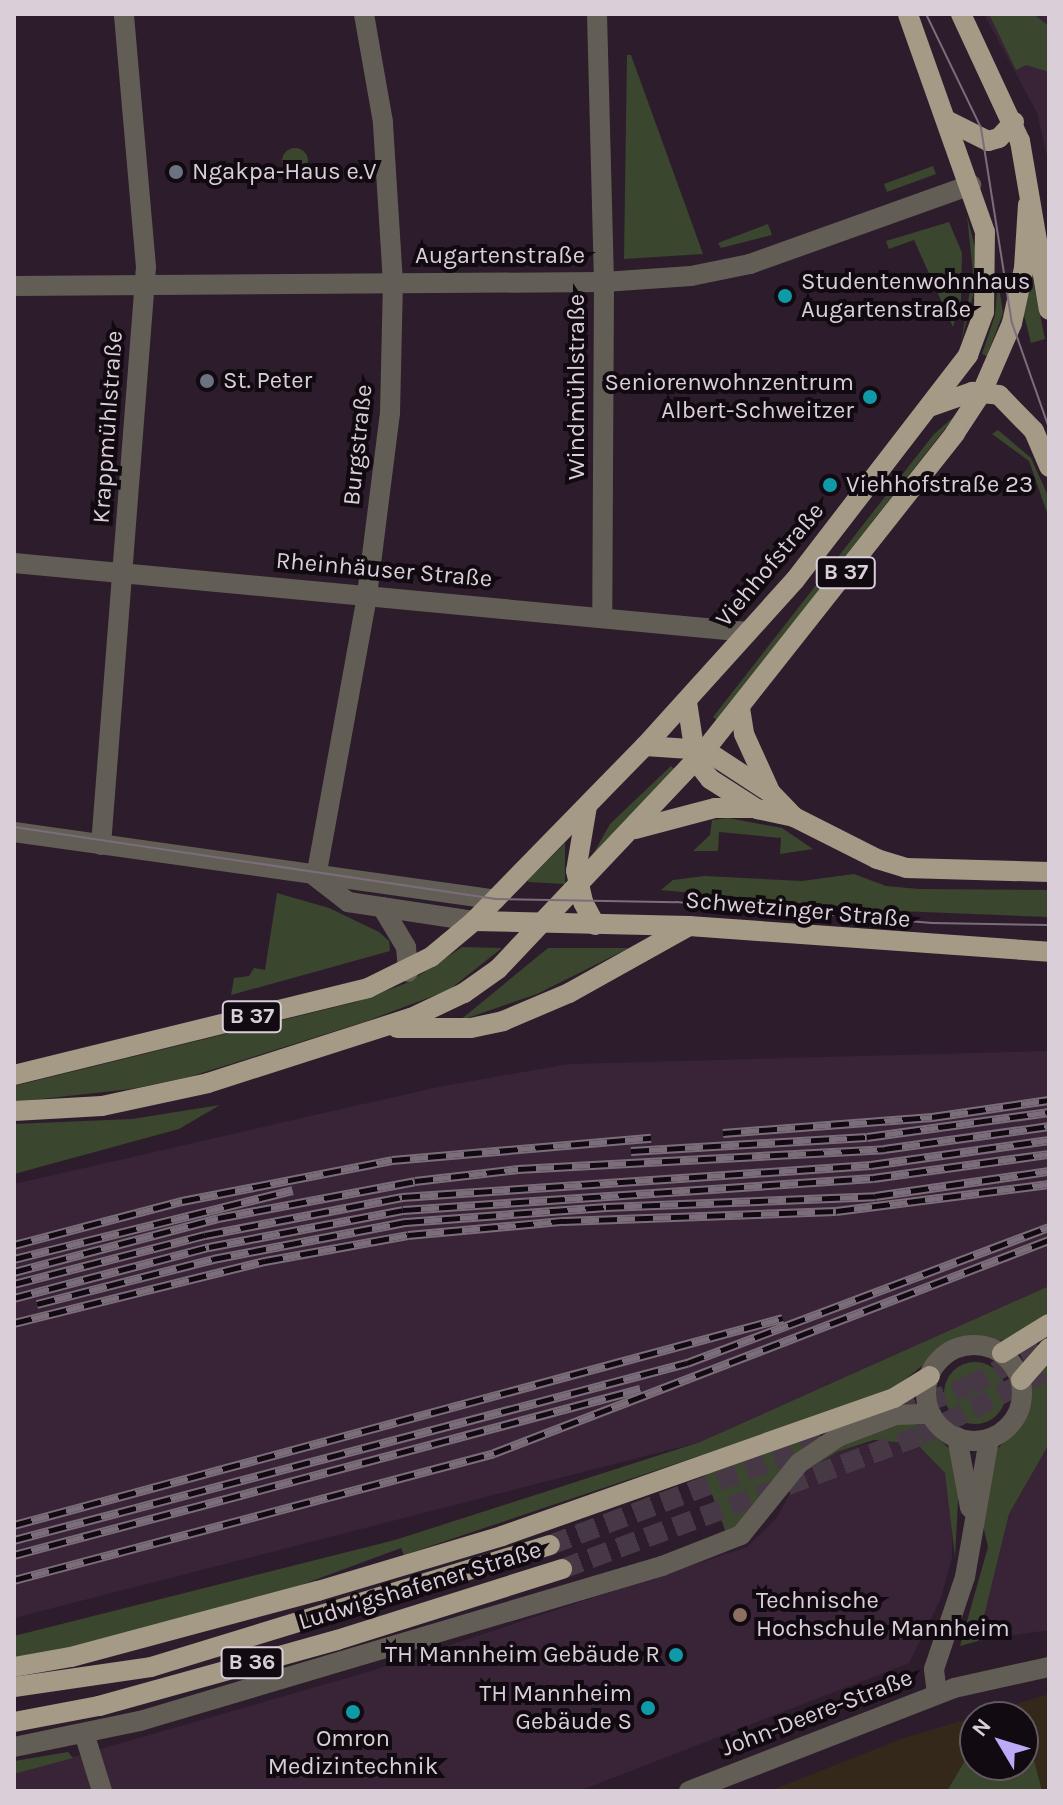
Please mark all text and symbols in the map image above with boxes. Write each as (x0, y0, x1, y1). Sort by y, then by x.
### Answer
place label: Ngakpa-Haus e.V (192, 158, 376, 186)
marker: Ngakpa-Haus e.V (167, 163, 185, 181)
street label: Augartenstraße (415, 242, 585, 270)
place label: Studentenwohnhaus Augartenstraße (801, 268, 1030, 324)
marker: Studentenwohnhaus Augartenstraße (776, 287, 794, 305)
street label: Windmühlstraße (563, 294, 591, 480)
street label: Krappmühlstraße (87, 330, 129, 524)
place label: St. Peter (223, 367, 312, 395)
place label: Seniorenwohnzentrum Albert-Schweitzer (605, 369, 854, 425)
marker: St. Peter (198, 372, 216, 390)
street label: Burgstraße (337, 383, 379, 507)
marker: Seniorenwohnzentrum Albert-Schweitzer (861, 388, 879, 406)
place label: Viehhofstraße 23 (846, 471, 1033, 499)
marker: Viehhofstraße 23 (821, 476, 839, 494)
street label: Viehhofstraße (710, 497, 830, 633)
street label: Rheinhäuser Straße (275, 546, 493, 594)
road number: B 37 (814, 555, 878, 591)
street label: Schwetzinger Straße (684, 886, 912, 934)
road number: B 37 (220, 999, 284, 1035)
street label: Ludwigshafener Straße (295, 1535, 545, 1637)
place label: Technische Hochschule Mannheim (756, 1587, 1010, 1643)
marker: Technische Hochschule Mannheim (731, 1606, 749, 1624)
place label: TH Mannheim Gebäude R (385, 1641, 660, 1669)
road number: B 36 (220, 1645, 284, 1681)
marker: TH Mannheim Gebäude R (667, 1646, 685, 1664)
street label: John-Deere-Straße (717, 1663, 917, 1763)
place label: TH Mannheim Gebäude S (479, 1680, 632, 1736)
marker: TH Mannheim Gebäude S (639, 1699, 657, 1717)
north arrow (959, 1701, 1039, 1781)
marker: Omron Medizintechnik (344, 1703, 362, 1721)
text: N (967, 1713, 997, 1742)
place label: Omron Medizintechnik (268, 1725, 438, 1781)

